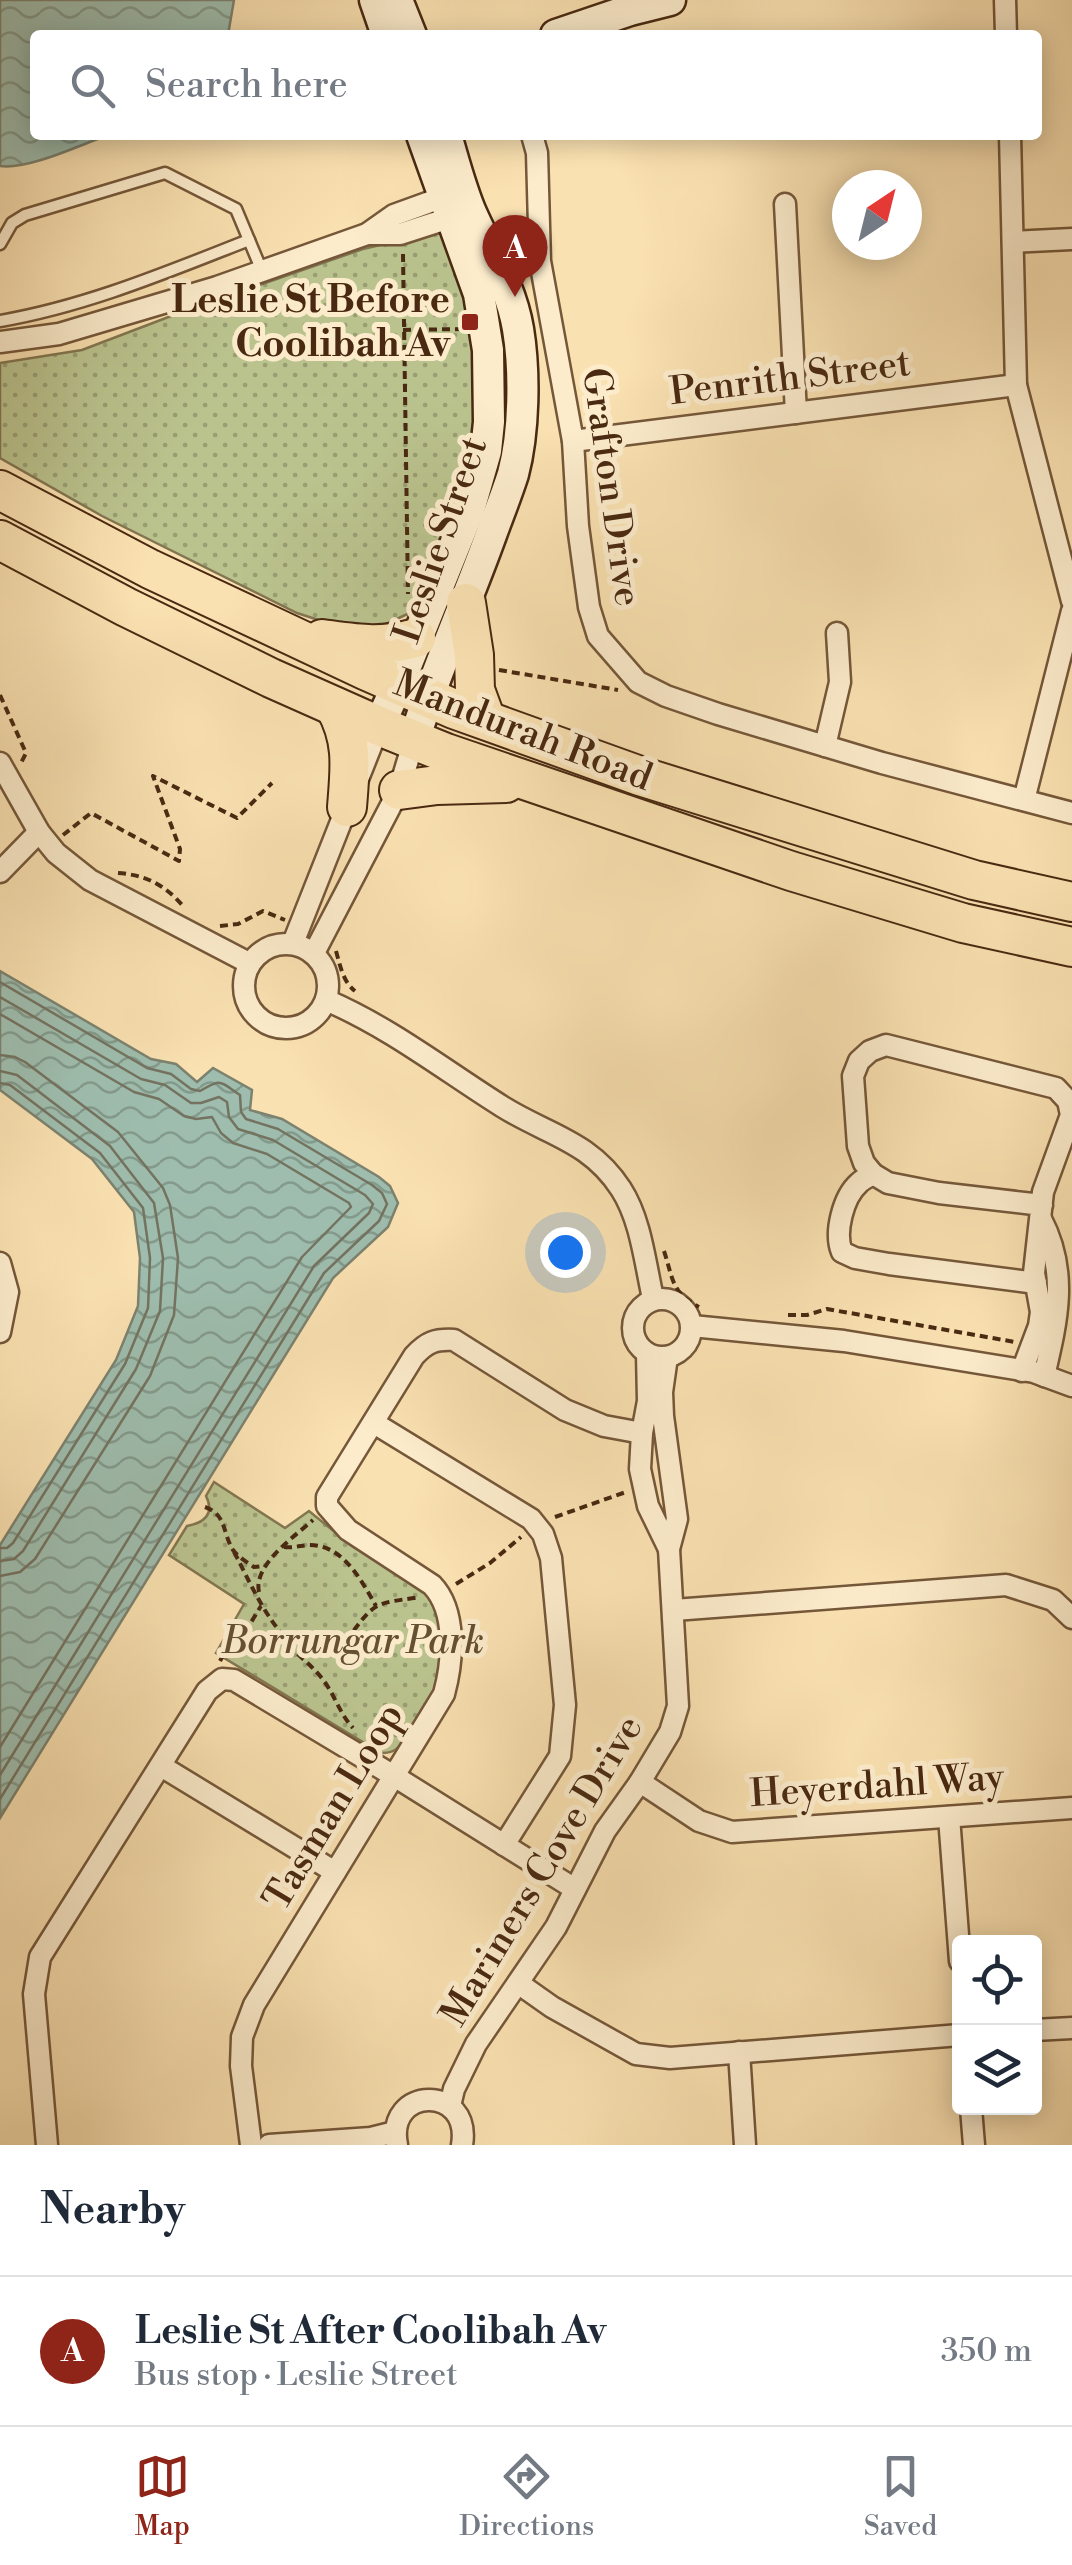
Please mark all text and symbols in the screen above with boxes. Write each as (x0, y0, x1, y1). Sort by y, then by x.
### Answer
search box (30, 30, 1042, 140)
icon: search (65, 58, 120, 113)
text: Search here (145, 62, 348, 109)
north arrow (832, 170, 922, 260)
pin: A (482, 214, 548, 297)
place label: Leslie St Before Coolibah Av (171, 277, 451, 368)
marker: Leslie St Before Coolibah Av (459, 311, 481, 333)
street label: Penrith Street (667, 340, 913, 416)
street label: Grafton Drive (571, 365, 651, 609)
street label: Leslie Street (384, 431, 498, 649)
street label: Mandurah Road (387, 660, 659, 802)
your location (540, 1227, 591, 1278)
park label: Borrungar Park (221, 1618, 484, 1665)
street label: Tasman Loop (254, 1695, 414, 1919)
street label: Mariners Cove Drive (431, 1707, 653, 2035)
street label: Heyerdahl Way (748, 1754, 1006, 1818)
map controls (952, 1935, 1042, 2115)
button: locate (952, 1935, 1042, 2025)
button: layers (952, 2025, 1042, 2115)
text: Nearby (40, 2184, 185, 2237)
text: Leslie St After Coolibah Av (135, 2308, 606, 2355)
text: A (61, 2331, 84, 2371)
text: 350 m (941, 2331, 1032, 2371)
text: Bus stop · Leslie Street (135, 2355, 458, 2395)
tab: Map (135, 2449, 190, 2544)
tab: Directions (459, 2449, 594, 2544)
tab: Saved (864, 2449, 937, 2544)

